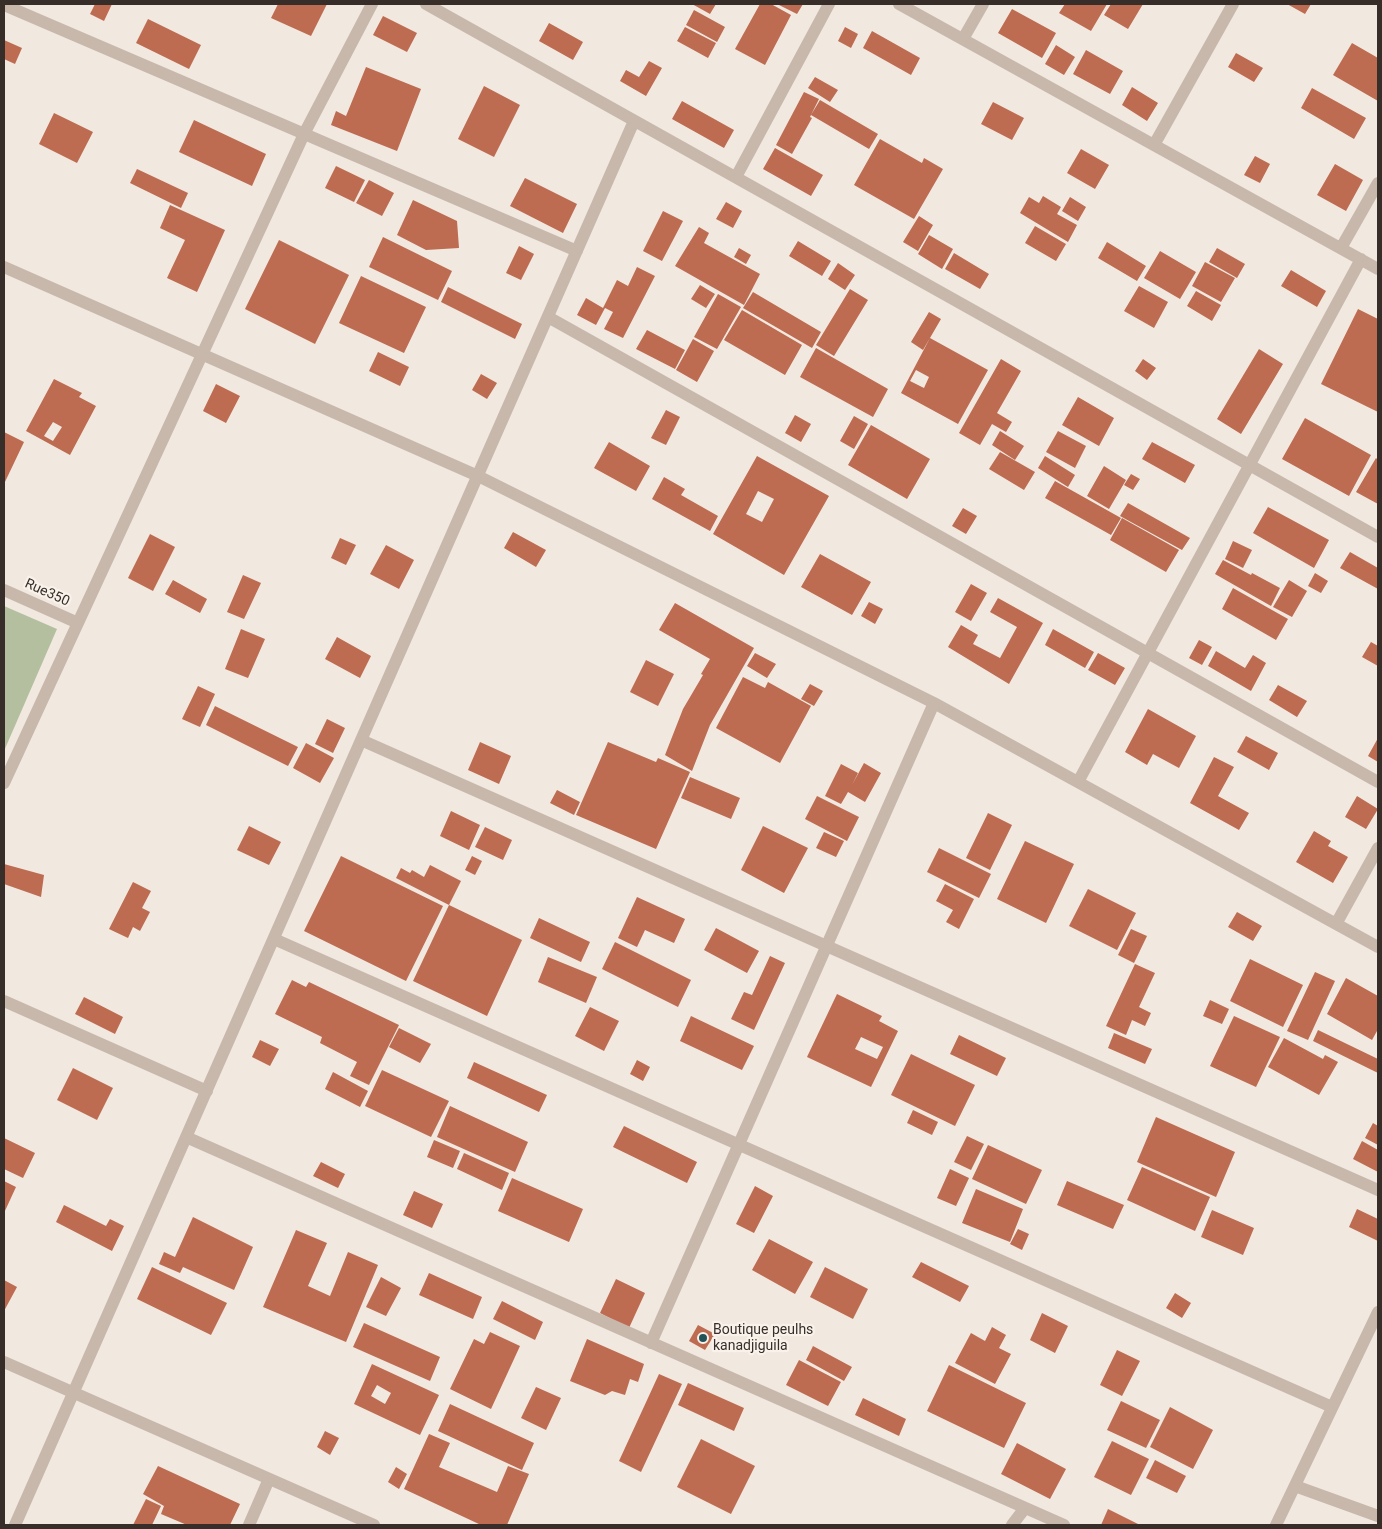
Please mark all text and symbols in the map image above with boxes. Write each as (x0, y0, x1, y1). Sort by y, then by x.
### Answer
street label: Rue350 (22, 576, 72, 610)
place label: Boutique peulhs kanadjiguila (713, 1322, 813, 1354)
marker: Boutique peulhs kanadjiguila (697, 1332, 709, 1344)

